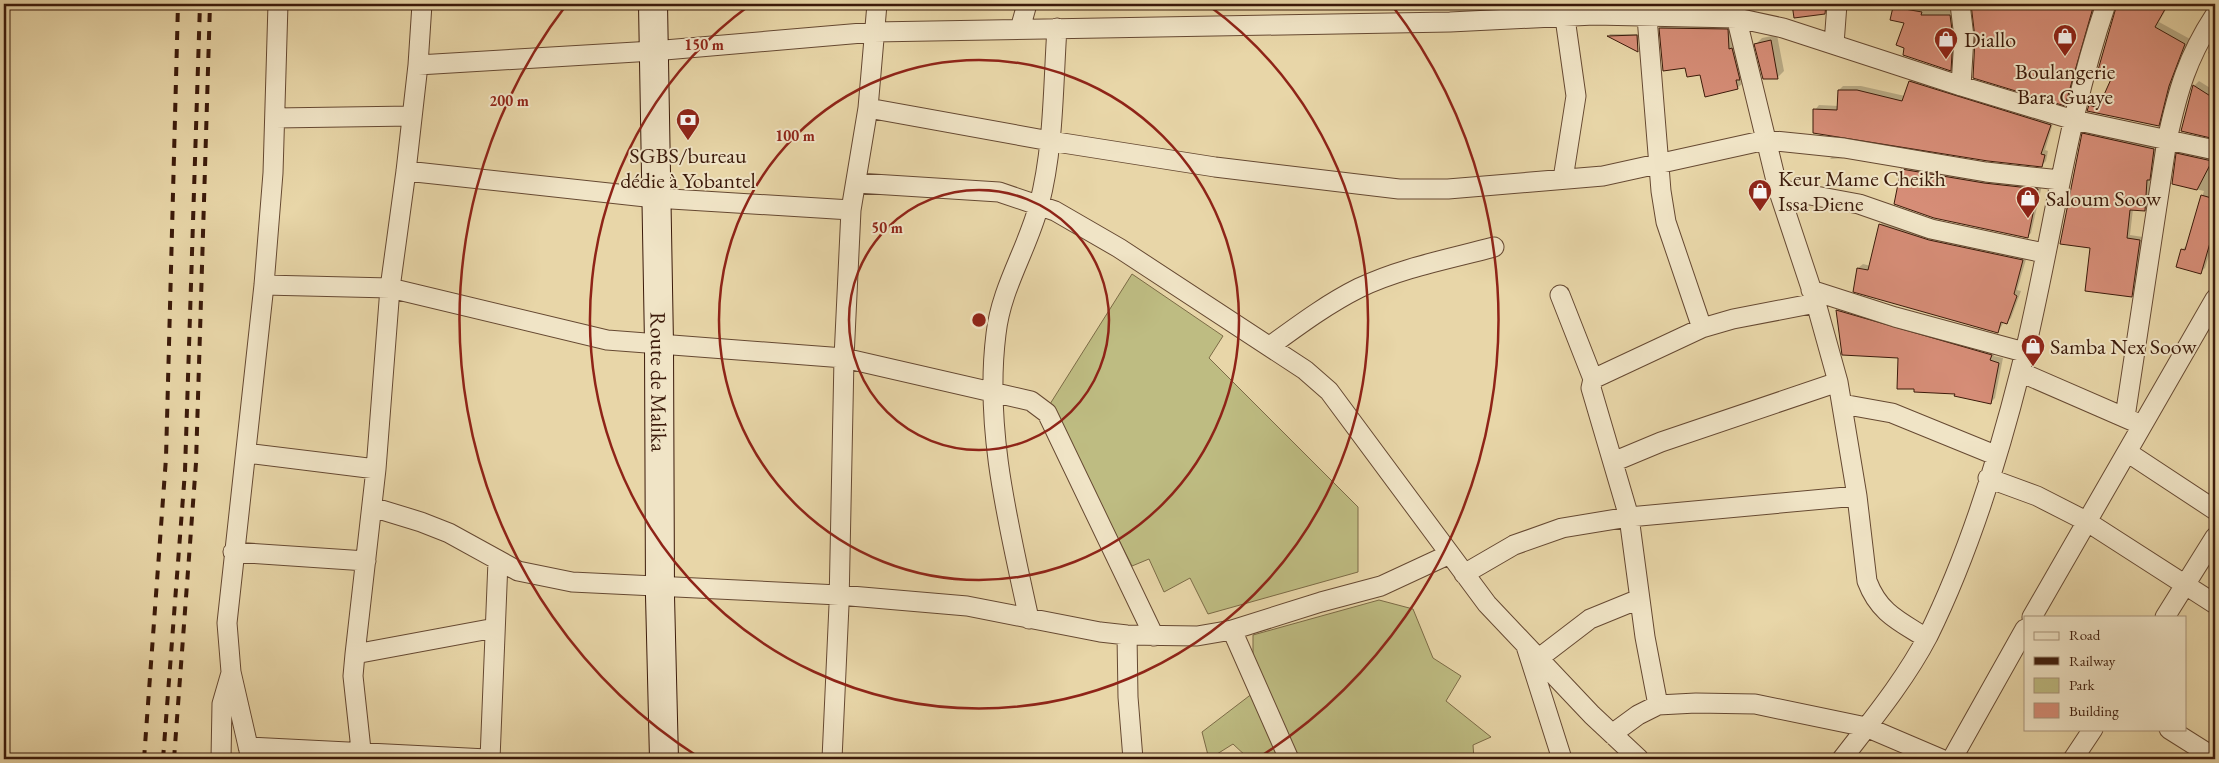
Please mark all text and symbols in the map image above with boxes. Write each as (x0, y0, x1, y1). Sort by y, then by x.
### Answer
shop icon: Boulangerie Bara Guaye (2052, 23, 2078, 57)
place label: Diallo (1964, 25, 2016, 54)
shop icon: Diallo (1933, 26, 1959, 60)
text: 150 m (684, 35, 724, 54)
place label: Boulangerie Bara Guaye (2015, 57, 2116, 111)
text: 200 m (489, 91, 529, 110)
bank icon: SGBS/bureau dédie à Yobantel (675, 107, 701, 141)
text: 100 m (775, 126, 815, 145)
place label: SGBS/bureau dédie à Yobantel (620, 141, 756, 195)
place label: Keur Mame Cheikh Issa Diene (1778, 164, 1946, 218)
shop icon: Keur Mame Cheikh Issa Diene (1747, 178, 1773, 212)
place label: Saloum Soow (2046, 184, 2162, 213)
shop icon: Saloum Soow (2015, 185, 2041, 219)
text: 50 m (871, 218, 903, 237)
centre of rings (970, 311, 988, 329)
street label: Route de Malika (644, 312, 674, 452)
place label: Samba Nex Soow (2050, 332, 2197, 361)
shop icon: Samba Nex Soow (2020, 333, 2046, 367)
legend (2024, 616, 2186, 730)
text: Road (2069, 625, 2101, 644)
text: Railway (2069, 651, 2116, 670)
text: Park (2069, 675, 2096, 694)
text: Building (2069, 701, 2119, 720)

